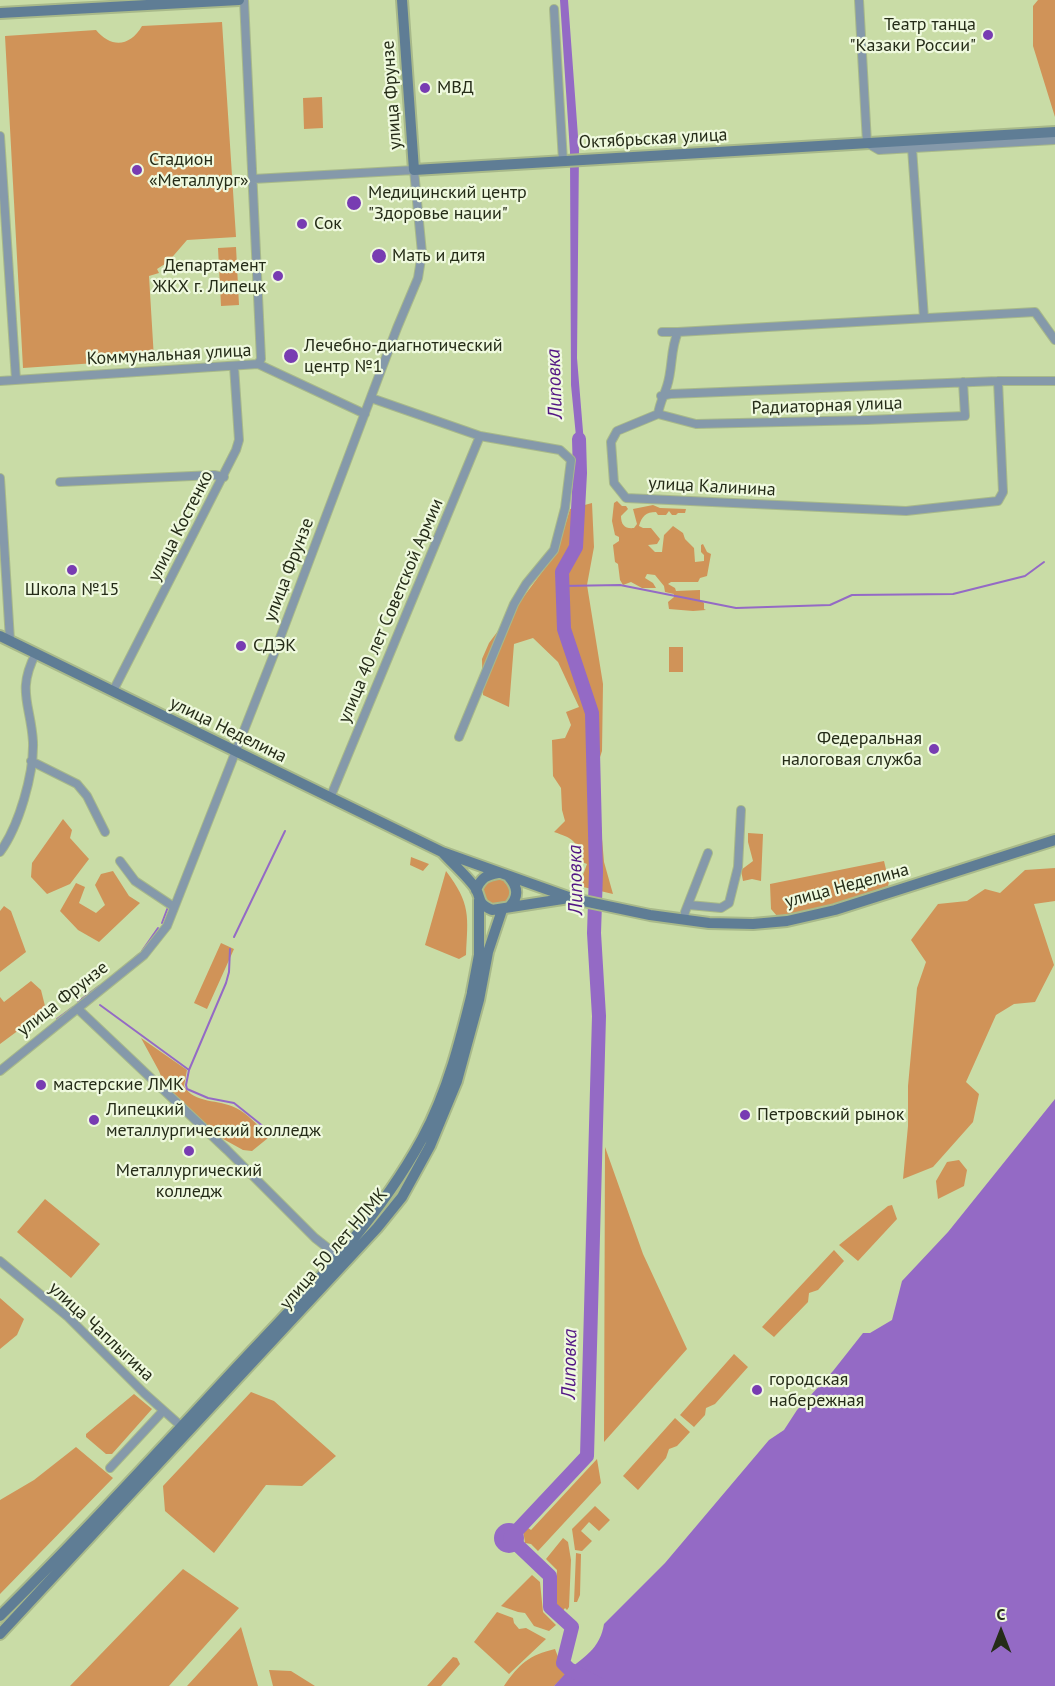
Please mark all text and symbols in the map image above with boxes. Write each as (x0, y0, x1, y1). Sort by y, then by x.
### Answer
place label: Театр танца "Казаки России" (849, 14, 976, 57)
marker: Театр танца "Казаки России" (981, 28, 995, 42)
street label: улица Фрунзе (377, 40, 407, 150)
place label: МВД (437, 77, 474, 99)
marker: МВД (418, 81, 432, 95)
street label: Октябрьская улица (578, 124, 728, 154)
place label: Стадион «Металлург» (149, 149, 249, 192)
marker: Стадион «Металлург» (130, 163, 144, 177)
place label: Медицинский центр "Здоровье нации" (368, 182, 527, 224)
marker: Медицинский центр "Здоровье нации" (345, 194, 363, 212)
place label: Сок (314, 213, 342, 235)
marker: Сок (295, 217, 309, 231)
place label: Мать и дитя (392, 245, 485, 267)
marker: Мать и дитя (370, 247, 388, 265)
place label: Департамент ЖКХ г. Липецк (152, 255, 266, 298)
marker: Департамент ЖКХ г. Липецк (271, 269, 285, 283)
place label: Лечебно-диагнотический центр №1 (304, 335, 503, 378)
street label: Коммунальная улица (86, 340, 252, 370)
marker: Лечебно-диагнотический центр №1 (282, 347, 300, 365)
water label: Липовка (542, 349, 568, 419)
street label: Радиаторная улица (751, 393, 903, 419)
street label: улица Костенко (144, 467, 218, 585)
street label: улица Калинина (648, 473, 776, 501)
street label: улица 40 лет Советской Армии (334, 495, 448, 727)
street label: улица Фрунзе (259, 515, 319, 625)
marker: Школа №15 (65, 563, 79, 577)
place label: Школа №15 (25, 579, 119, 601)
place label: СДЭК (253, 635, 296, 657)
marker: СДЭК (234, 639, 248, 653)
street label: улица Неделина (166, 692, 290, 768)
place label: Федеральная налоговая служба (781, 728, 922, 771)
marker: Федеральная налоговая служба (927, 742, 941, 756)
water label: Липовка (563, 845, 589, 915)
street label: улица Неделина (783, 859, 911, 913)
street label: улица Фрунзе (13, 957, 113, 1041)
place label: мастерские ЛМК (53, 1074, 184, 1096)
marker: мастерские ЛМК (34, 1078, 48, 1092)
place label: Липецкий металлургический колледж (106, 1099, 321, 1142)
place label: Петровский рынок (757, 1104, 904, 1126)
marker: Петровский рынок (738, 1108, 752, 1122)
marker: Липецкий металлургический колледж (87, 1113, 101, 1127)
marker: Металлургический колледж (182, 1144, 196, 1158)
place label: Металлургический колледж (116, 1160, 262, 1202)
street label: улица 50 лет НЛМК (275, 1184, 393, 1314)
street label: улица Чаплыгина (44, 1278, 158, 1386)
water label: Липовка (557, 1329, 583, 1399)
place label: городская набережная (769, 1369, 864, 1412)
marker: городская набережная (750, 1383, 764, 1397)
north arrow (971, 1602, 1031, 1662)
text: С (997, 1604, 1005, 1624)

